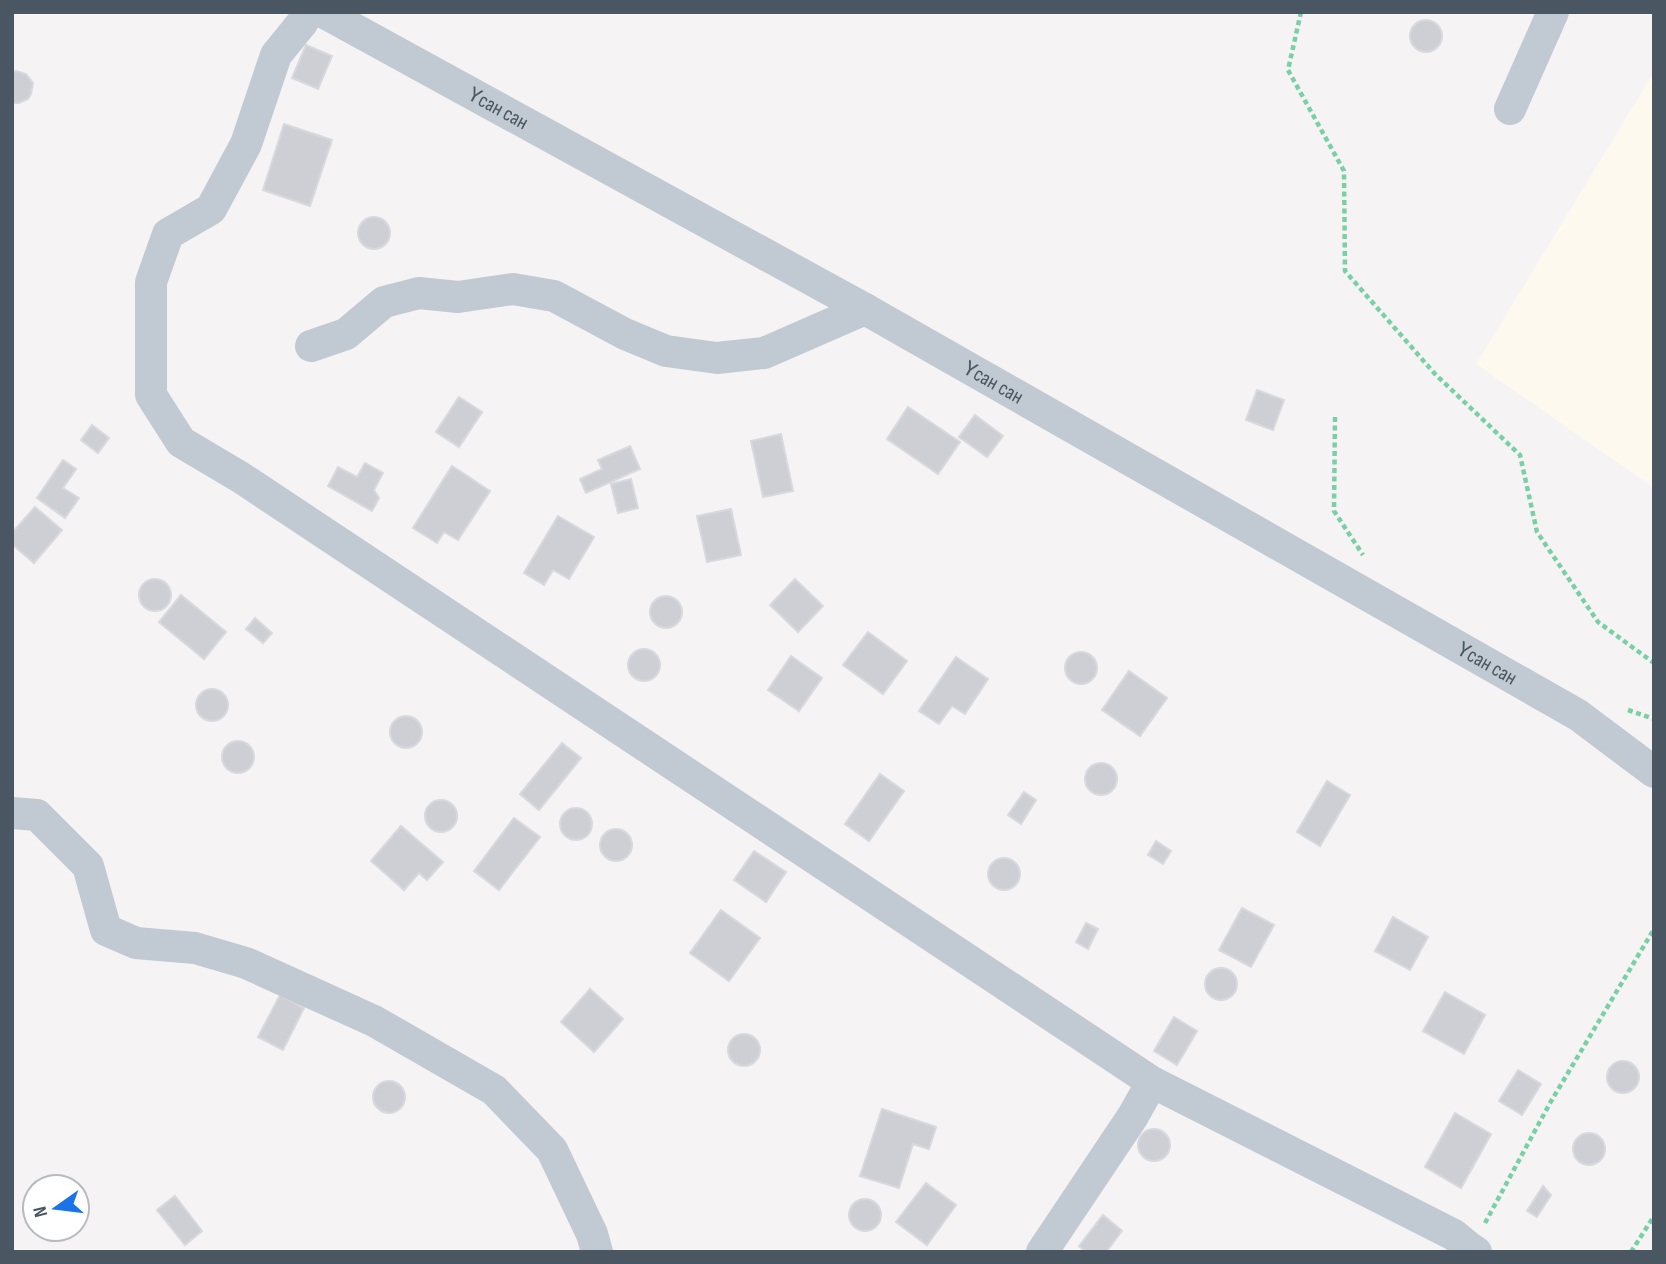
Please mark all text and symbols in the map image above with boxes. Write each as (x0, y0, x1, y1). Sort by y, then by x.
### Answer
street label: Үсан сан (464, 82, 533, 135)
street label: Үсан сан (959, 356, 1028, 410)
street label: Үсан сан (1452, 637, 1521, 691)
north arrow (21, 1173, 91, 1243)
text: N (29, 1204, 53, 1219)

